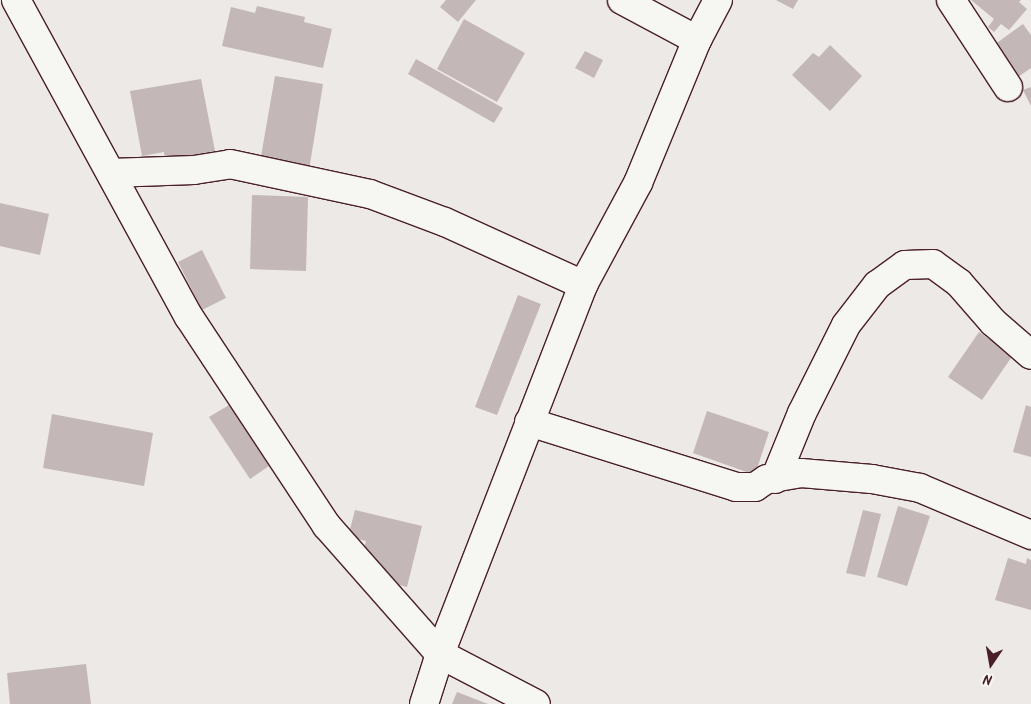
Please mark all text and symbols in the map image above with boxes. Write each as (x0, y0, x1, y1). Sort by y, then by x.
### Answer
north arrow (966, 639, 1016, 689)
text: N (981, 667, 994, 690)

